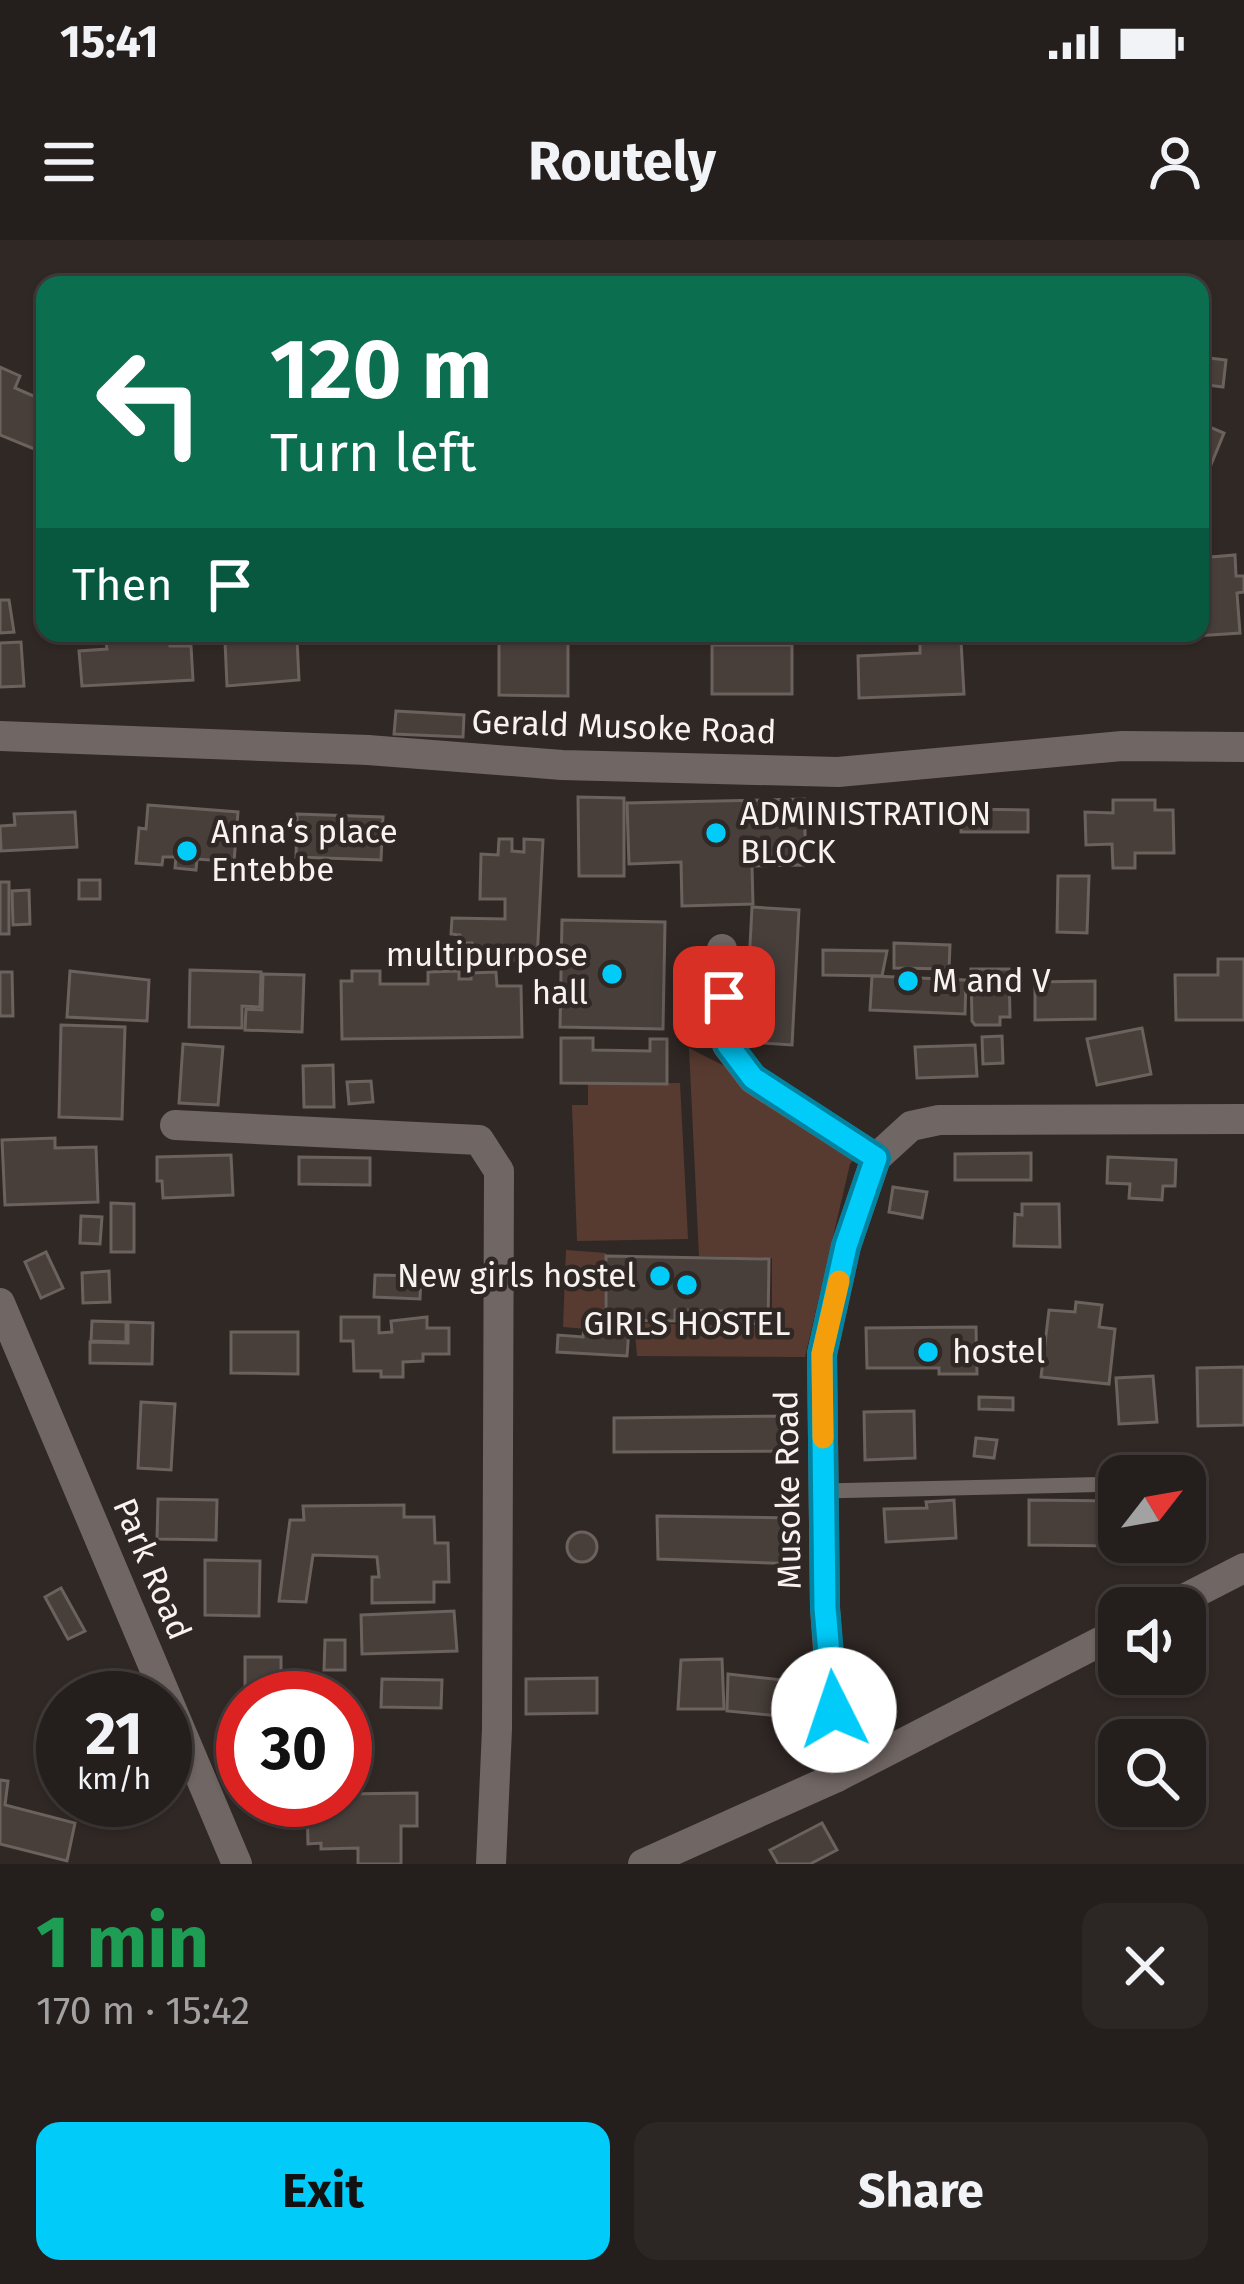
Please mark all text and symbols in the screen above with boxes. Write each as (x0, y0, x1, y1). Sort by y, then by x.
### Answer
text: 15:41 (60, 15, 159, 69)
icon: menu (36, 129, 102, 195)
icon: person (1142, 129, 1208, 195)
text: Routely (528, 130, 716, 194)
text: 120 m (270, 319, 492, 420)
icon: left (72, 324, 228, 480)
text: Turn left (270, 421, 477, 485)
icon: arrive (197, 552, 263, 618)
text: Then (72, 558, 173, 612)
street label: Gerald Musoke Road (471, 702, 777, 752)
place label: ADMINISTRATION BLOCK (740, 794, 991, 872)
place label: Anna‘s place Entebbe (211, 812, 398, 890)
marker: ADMINISTRATION BLOCK (703, 820, 729, 846)
marker: Anna‘s place Entebbe (174, 838, 200, 864)
place label: multipurpose hall (386, 935, 588, 1013)
pin (673, 946, 775, 1048)
marker: multipurpose hall (599, 961, 625, 987)
place label: M and V (932, 961, 1051, 1001)
icon: arrive (691, 964, 757, 1030)
marker: M and V (895, 968, 921, 994)
place label: New girls hostel (397, 1256, 636, 1296)
marker: New girls hostel (647, 1263, 673, 1289)
marker: GIRLS HOSTEL (674, 1272, 700, 1298)
place label: GIRLS HOSTEL (584, 1304, 790, 1344)
place label: hostel (952, 1332, 1045, 1372)
marker: hostel (915, 1339, 941, 1365)
street label: Musoke Road (766, 1390, 810, 1590)
north arrow (1098, 1455, 1206, 1563)
map controls (1098, 1455, 1206, 1827)
street label: Park Road (104, 1492, 200, 1646)
button: sound (1098, 1587, 1206, 1695)
position arrow (771, 1647, 897, 1773)
speed limit sign: 30 (216, 1671, 372, 1827)
text: 21 (85, 1698, 143, 1770)
button: search (1098, 1719, 1206, 1827)
text: km/h (77, 1761, 151, 1797)
text: 1 min (36, 1900, 209, 1986)
button: close (1082, 1903, 1208, 2029)
text: 170 m · 15:42 (36, 1988, 250, 2034)
button: Exit (36, 2122, 610, 2260)
button: Share (634, 2122, 1208, 2260)

